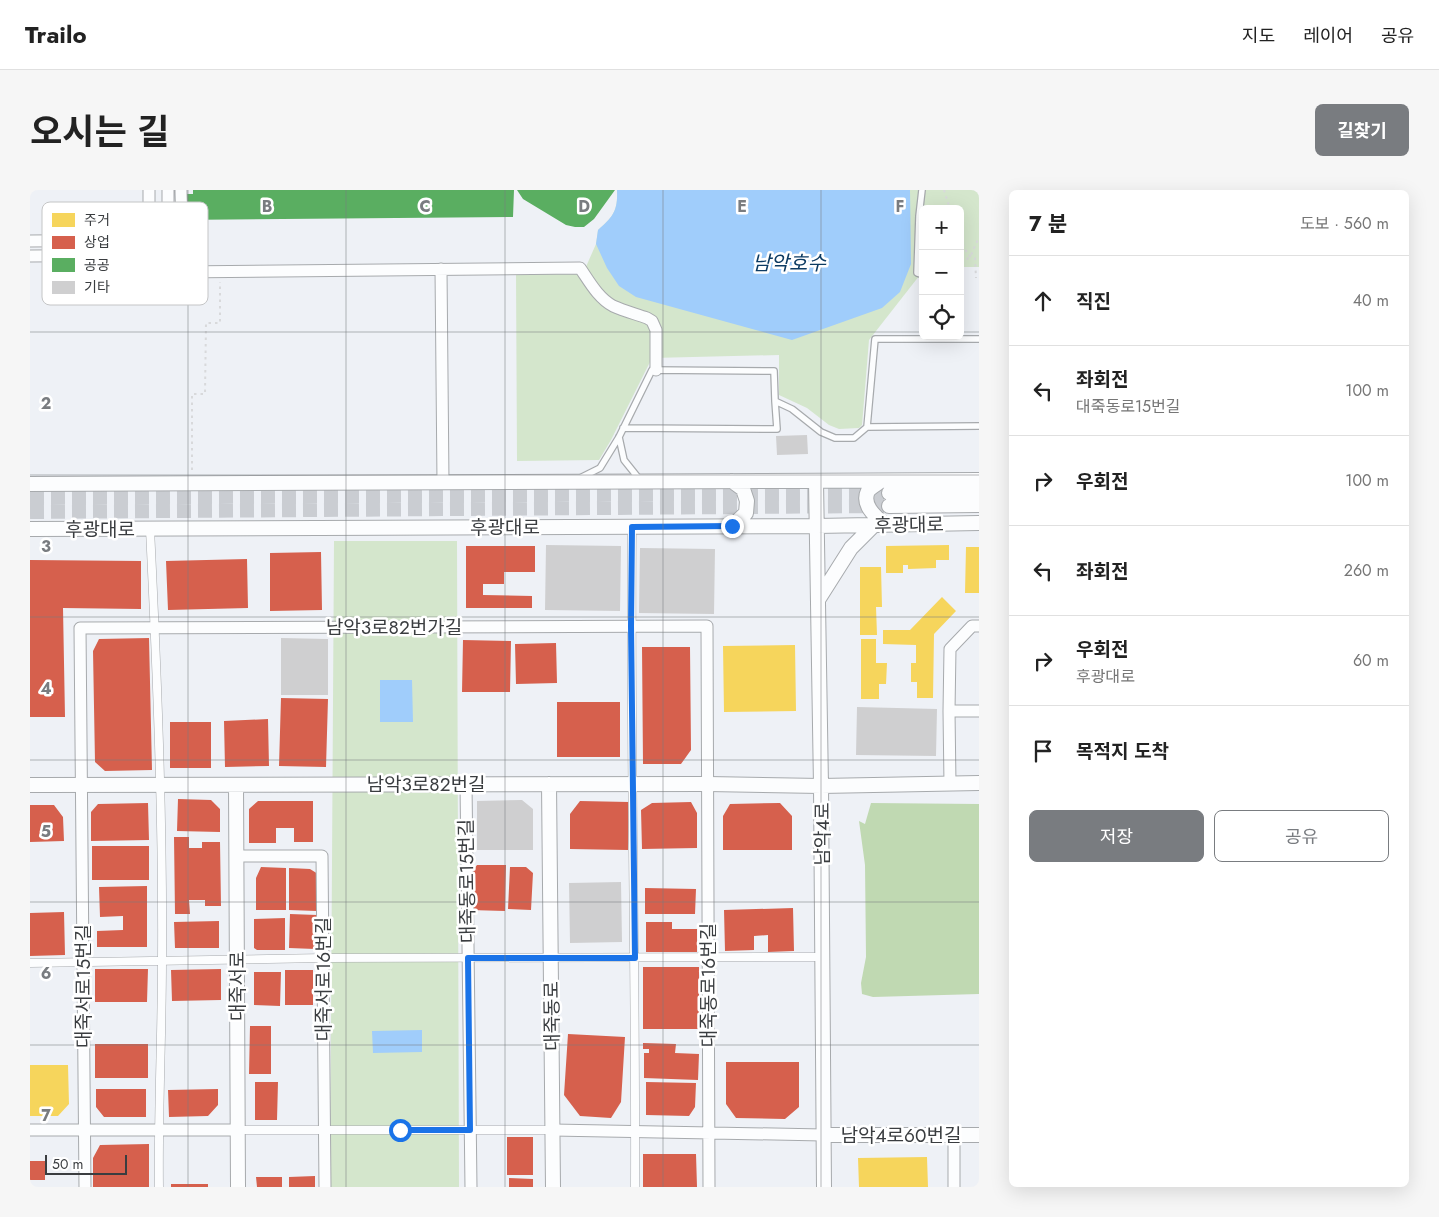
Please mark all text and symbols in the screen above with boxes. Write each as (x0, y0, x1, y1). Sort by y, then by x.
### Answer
text: Trailo (25, 17, 87, 52)
text: 지도 (1242, 23, 1275, 49)
text: 레이어 (1303, 23, 1353, 49)
text: 공유 (1381, 23, 1414, 49)
button: 길찾기 (1315, 104, 1409, 156)
text: 오시는 길 (30, 107, 169, 157)
text: B (262, 195, 272, 218)
text: C (419, 195, 431, 218)
text: D (578, 195, 590, 218)
text: E (737, 195, 747, 218)
text: F (896, 195, 904, 218)
legend (42, 202, 208, 305)
map controls (919, 205, 964, 340)
button: + (919, 205, 964, 250)
text: 7 분 (1029, 209, 1067, 239)
text: 주거 (84, 210, 110, 230)
text: 도보 · 560 m (1300, 212, 1389, 235)
text: 상업 (84, 232, 110, 252)
water label: 남악호수 (752, 249, 826, 278)
button: − (919, 250, 964, 295)
text: 공공 (84, 255, 110, 275)
text: 기타 (84, 277, 110, 297)
icon: ahead (1029, 287, 1057, 315)
text: 직진 (1076, 288, 1111, 315)
text: 40 m (1353, 289, 1389, 312)
button: locate (919, 295, 964, 340)
text: 좌회전 (1076, 366, 1128, 393)
icon: left (1029, 377, 1057, 405)
text: 100 m (1345, 379, 1389, 402)
text: 2 (41, 392, 51, 415)
text: 대죽동로15번길 (1076, 395, 1181, 418)
icon: right (1029, 467, 1057, 495)
text: 우회전 (1076, 468, 1128, 495)
text: 100 m (1345, 469, 1389, 492)
street label: 후광대로 (874, 511, 944, 539)
street label: 후광대로 (470, 514, 540, 541)
route end (721, 515, 744, 538)
street label: 후광대로 (65, 516, 135, 543)
text: 3 (41, 535, 51, 558)
icon: left (1029, 557, 1057, 585)
text: 좌회전 (1076, 558, 1128, 585)
text: 260 m (1344, 559, 1389, 582)
street label: 남악3로82번가길 (326, 614, 462, 641)
text: 우회전 (1076, 636, 1128, 663)
icon: right (1029, 647, 1057, 675)
text: 60 m (1353, 649, 1389, 672)
text: 후광대로 (1076, 665, 1135, 688)
text: 4 (40, 677, 52, 700)
icon: arrive (1029, 737, 1057, 765)
text: 목적지 도착 (1076, 738, 1169, 765)
street label: 남악3로82번길 (367, 771, 485, 798)
street label: 남악4로 (809, 802, 836, 866)
button: 저장 (1029, 810, 1204, 862)
button: 공유 (1214, 810, 1389, 862)
street label: 대죽동로15번길 (452, 819, 482, 943)
text: 5 (41, 820, 51, 843)
street label: 대죽서로16번길 (310, 917, 337, 1041)
street label: 대죽동로16번길 (695, 923, 722, 1047)
street label: 대죽서로15번길 (70, 924, 97, 1048)
street label: 대죽서로 (224, 951, 251, 1021)
text: 6 (41, 962, 51, 985)
street label: 대죽동로 (538, 981, 566, 1051)
text: 7 (41, 1104, 51, 1127)
route start (389, 1119, 412, 1142)
street label: 남악4로60번길 (841, 1122, 961, 1149)
scale bar (45, 1152, 128, 1175)
text: 50 m (52, 1154, 83, 1174)

